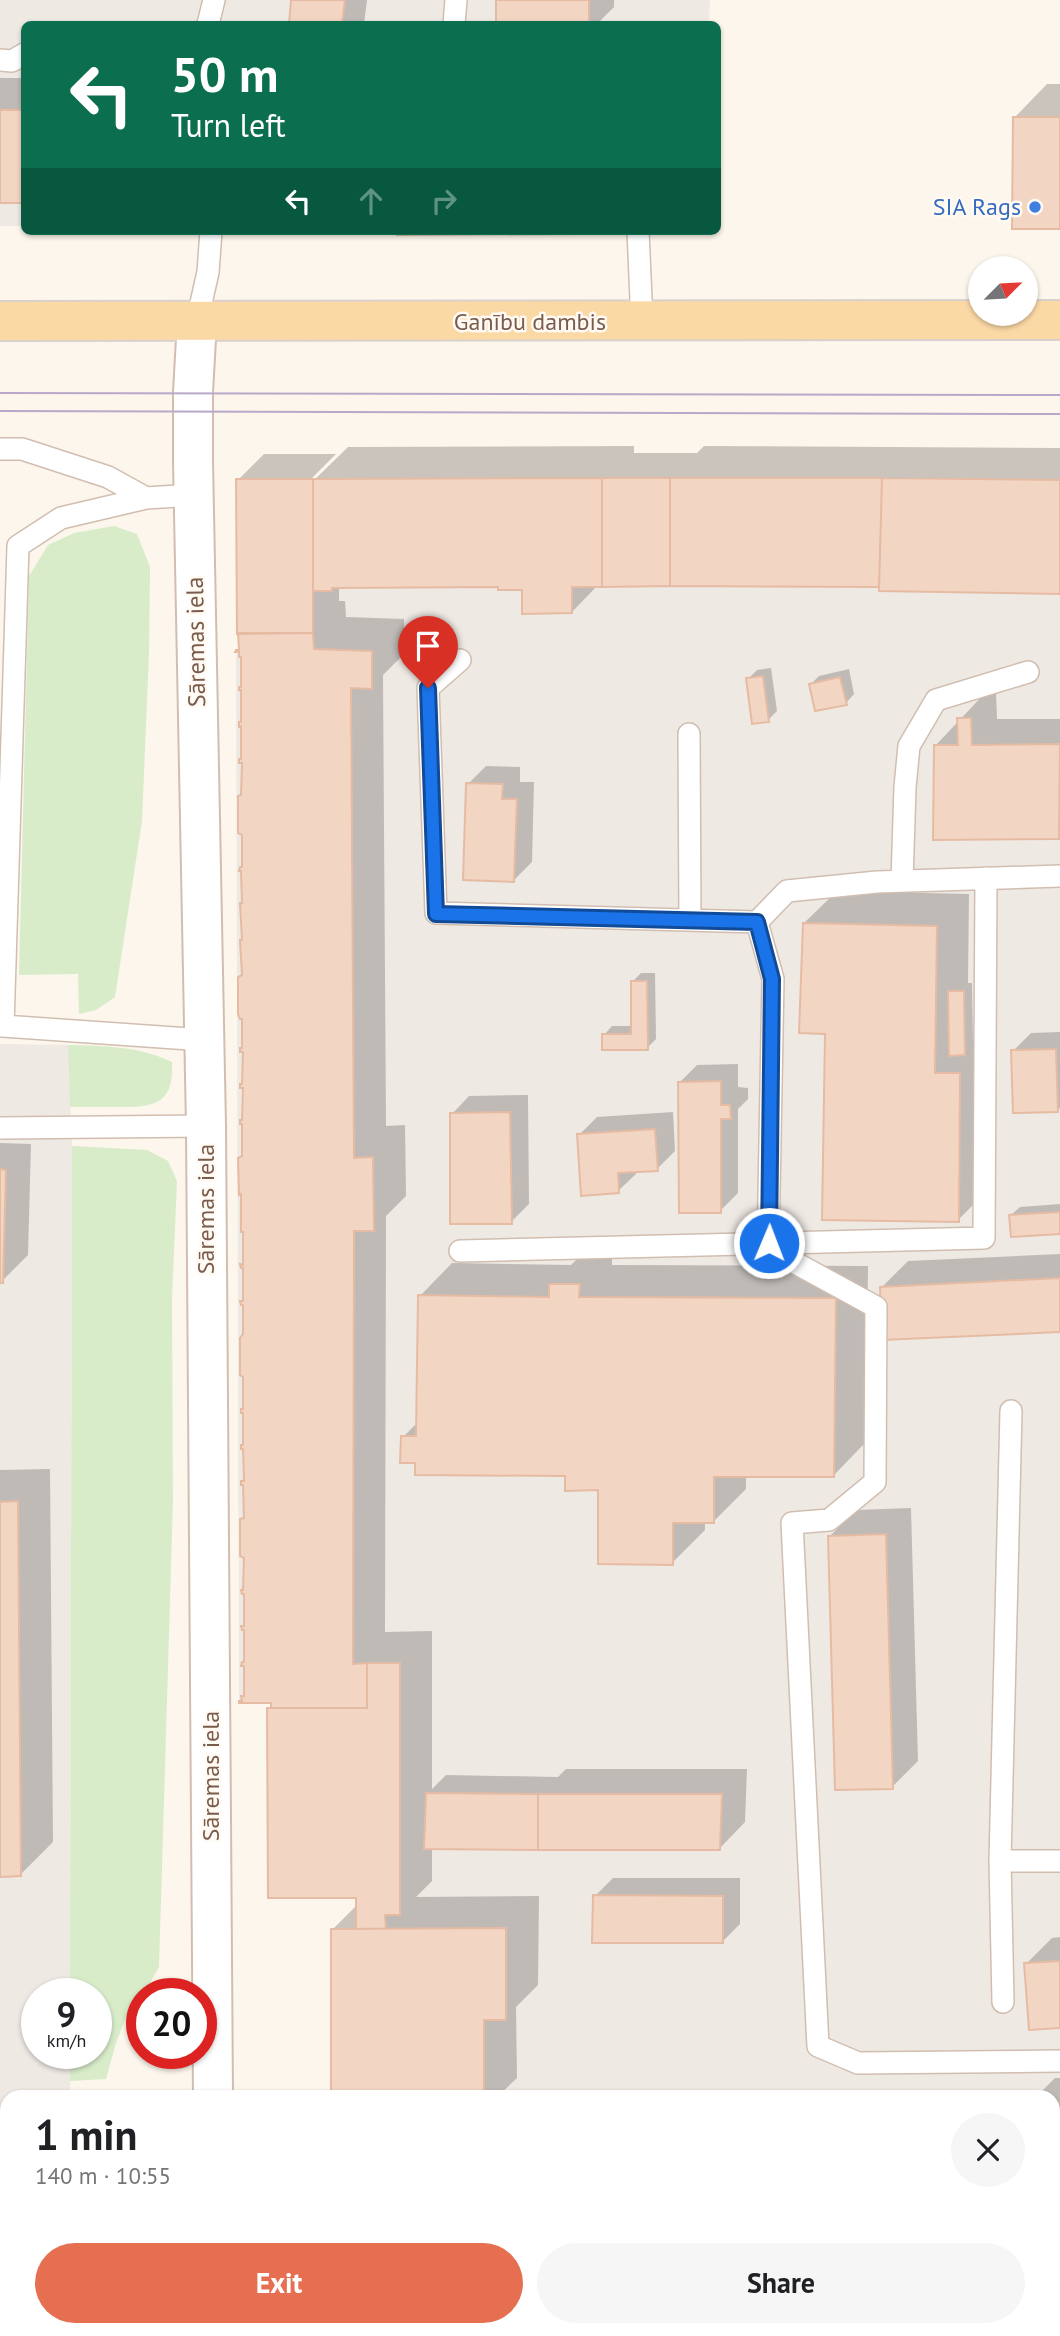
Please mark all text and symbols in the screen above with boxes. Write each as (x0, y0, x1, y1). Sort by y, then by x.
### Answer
text: 50 m (171, 42, 278, 106)
icon: left (56, 49, 147, 140)
text: Turn left (171, 104, 286, 146)
icon: left (279, 182, 317, 220)
icon: ahead (352, 182, 390, 220)
icon: right (425, 182, 463, 220)
place label: SIA Rags (933, 191, 1021, 222)
marker: SIA Rags (1027, 199, 1043, 215)
north arrow (968, 256, 1038, 326)
map controls (968, 256, 1038, 326)
street label: Ganību dambis (454, 306, 606, 337)
street label: Sāremas iela (179, 577, 212, 707)
pin (398, 616, 458, 688)
icon: arrive (409, 627, 447, 665)
street label: Sāremas iela (190, 1144, 221, 1274)
position arrow (732, 1206, 806, 1280)
street label: Sāremas iela (195, 1711, 226, 1841)
speed limit sign: 20 (126, 1978, 217, 2069)
text: 9 (57, 1991, 76, 2037)
text: km/h (47, 2029, 86, 2052)
text: 1 min (35, 2107, 137, 2162)
button: close (951, 2113, 1025, 2187)
text: 140 m · 10:55 (35, 2161, 171, 2190)
button: Exit (35, 2243, 523, 2323)
button: Share (537, 2243, 1025, 2323)

